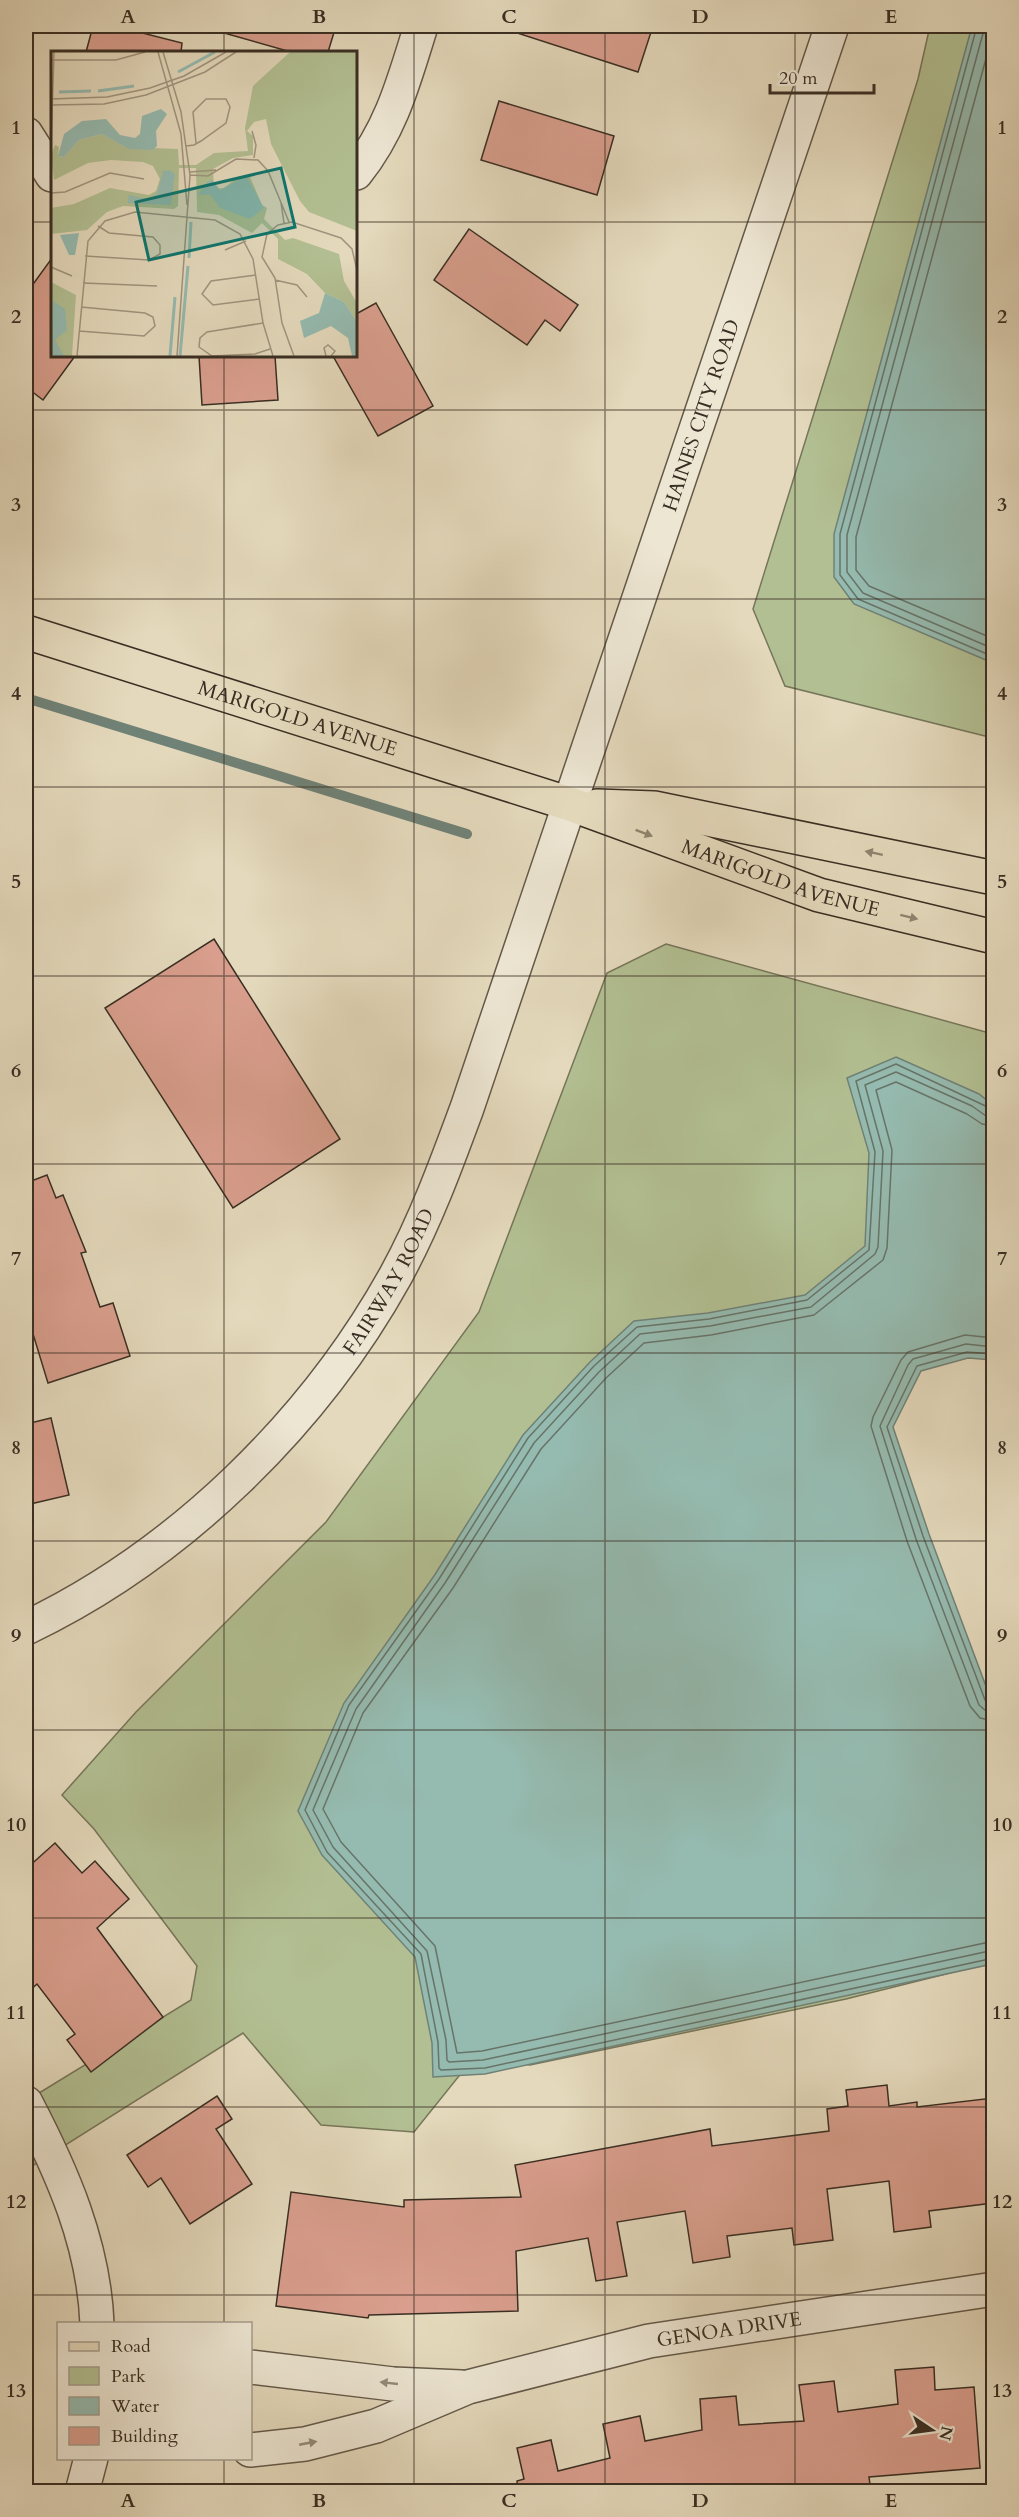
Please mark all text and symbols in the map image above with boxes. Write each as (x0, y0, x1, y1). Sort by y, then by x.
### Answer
text: A (120, 3, 136, 30)
text: B (312, 3, 326, 30)
text: C (501, 3, 517, 30)
text: D (691, 3, 709, 30)
text: E (885, 3, 897, 30)
inset map (51, 51, 357, 357)
scale bar (770, 57, 874, 95)
text: 20 m (779, 66, 818, 91)
text: 1 (11, 114, 21, 141)
text: 1 (997, 114, 1007, 141)
text: 2 (11, 303, 21, 330)
text: 2 (997, 303, 1007, 330)
street label: HAINES CITY ROAD (656, 316, 746, 515)
text: 3 (11, 491, 21, 518)
text: 3 (997, 491, 1007, 518)
street label: MARIGOLD AVENUE (195, 674, 401, 763)
text: 4 (11, 680, 21, 707)
text: 4 (997, 680, 1007, 707)
one-way arrow (635, 829, 653, 838)
street label: MARIGOLD AVENUE (678, 833, 882, 923)
one-way arrow (865, 848, 884, 858)
text: 5 (11, 868, 21, 895)
text: 5 (997, 868, 1007, 895)
one-way arrow (900, 913, 919, 923)
text: 6 (11, 1057, 21, 1084)
text: 6 (997, 1057, 1007, 1084)
street label: FAIRWAY ROAD (337, 1204, 441, 1360)
text: 7 (11, 1245, 21, 1272)
text: 7 (997, 1245, 1007, 1272)
text: 8 (11, 1434, 21, 1461)
text: 8 (997, 1434, 1007, 1461)
text: 9 (11, 1622, 21, 1649)
text: 9 (997, 1622, 1007, 1649)
text: 10 (6, 1811, 26, 1838)
text: 10 (992, 1811, 1012, 1838)
text: 11 (6, 1999, 26, 2026)
text: 11 (992, 1999, 1012, 2026)
text: 12 (6, 2188, 26, 2215)
text: 12 (992, 2188, 1012, 2215)
street label: GENOA DRIVE (655, 2305, 803, 2354)
legend (57, 2322, 252, 2460)
text: Road (111, 2334, 151, 2359)
text: Park (111, 2364, 146, 2389)
text: 13 (6, 2377, 26, 2404)
text: 13 (992, 2377, 1012, 2404)
one-way arrow (379, 2378, 398, 2388)
text: Water (110, 2394, 160, 2419)
north arrow (902, 2400, 962, 2460)
text: Building (111, 2424, 179, 2449)
text: N (933, 2424, 958, 2442)
one-way arrow (299, 2438, 318, 2447)
text: A (120, 2487, 136, 2514)
text: B (312, 2487, 326, 2514)
text: C (501, 2487, 517, 2514)
text: D (691, 2487, 709, 2514)
text: E (885, 2487, 897, 2514)

